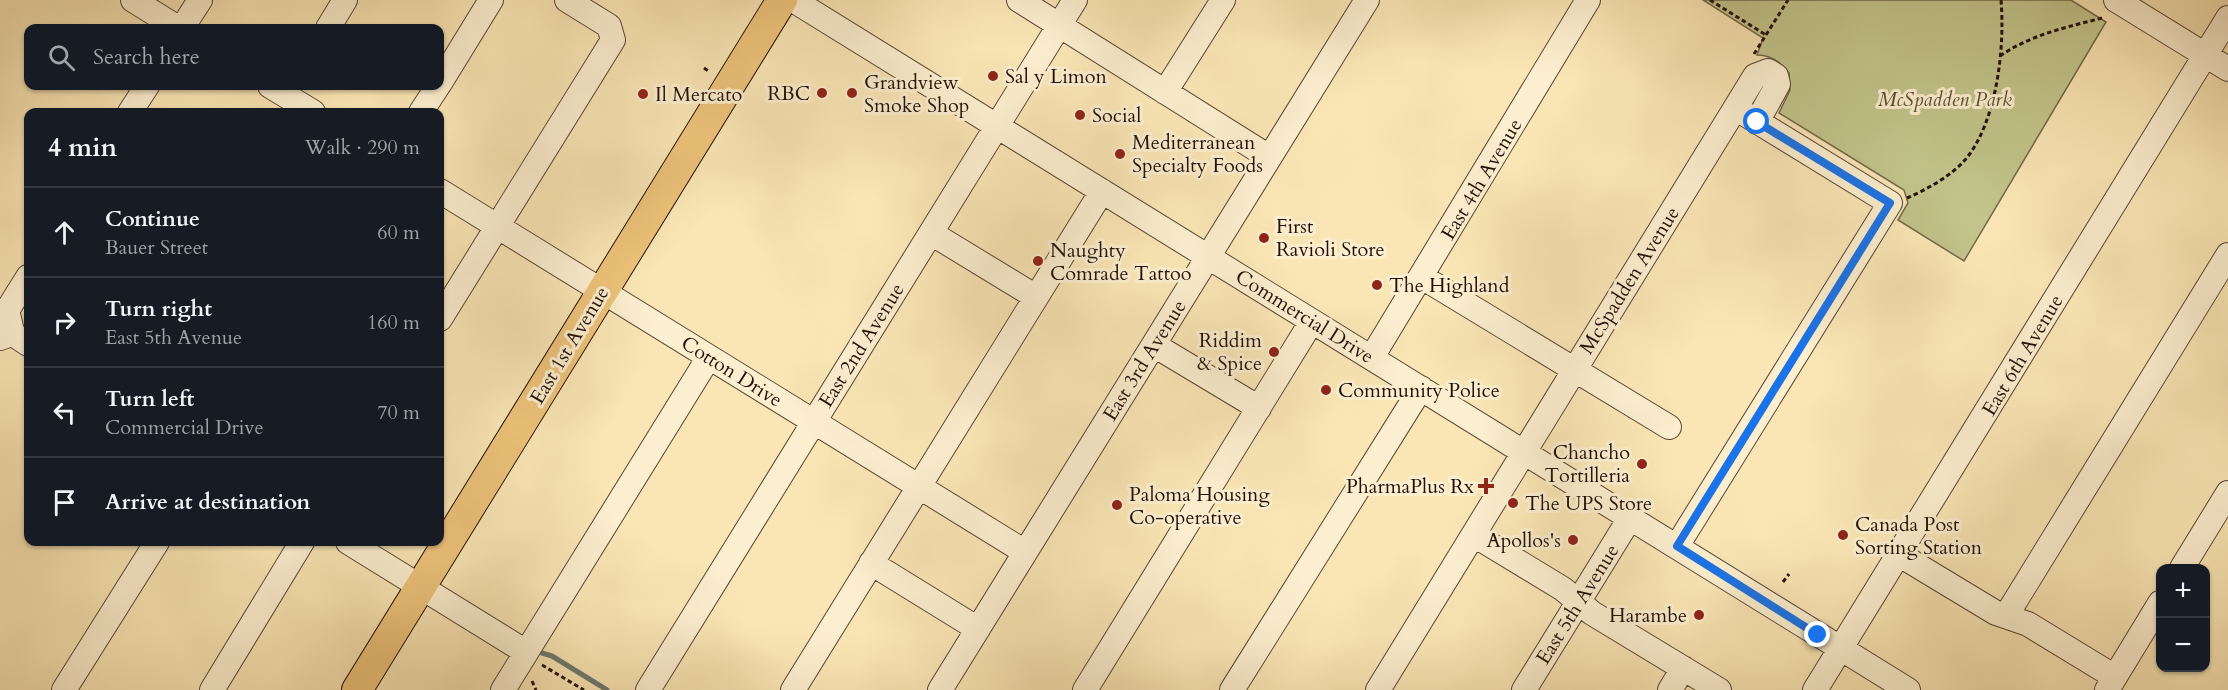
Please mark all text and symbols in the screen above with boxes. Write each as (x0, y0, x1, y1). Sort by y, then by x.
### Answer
search box (24, 24, 444, 90)
icon: search (45, 41, 78, 74)
text: Search here (93, 42, 200, 72)
place label: Sal y Limon (1005, 63, 1108, 90)
place label: Grandview Smoke Shop (864, 69, 969, 119)
marker: Sal y Limon (986, 69, 1000, 83)
place label: RBC (767, 80, 810, 107)
place label: Il Mercato (655, 81, 743, 108)
marker: RBC (815, 86, 829, 100)
marker: Grandview Smoke Shop (845, 86, 859, 100)
park label: McSpadden Park (1878, 86, 2012, 113)
marker: Il Mercato (636, 87, 650, 101)
place label: Social (1092, 102, 1141, 129)
marker: Social (1073, 108, 1087, 122)
route start (1743, 108, 1769, 134)
street label: East 4th Avenue (1435, 114, 1528, 245)
place label: Mediterranean Specialty Foods (1132, 129, 1263, 179)
text: 4 min (48, 130, 117, 165)
text: Walk · 290 m (305, 134, 420, 161)
marker: Mediterranean Specialty Foods (1113, 147, 1127, 161)
street label: McSpadden Avenue (1573, 201, 1686, 359)
text: Continue (105, 204, 200, 234)
place label: First Ravioli Store (1276, 213, 1385, 263)
icon: ahead (48, 216, 81, 249)
text: 60 m (377, 219, 420, 246)
marker: First Ravioli Store (1257, 231, 1271, 245)
text: Bauer Street (105, 234, 208, 261)
place label: Naughty Comrade Tattoo (1050, 237, 1192, 287)
marker: Naughty Comrade Tattoo (1031, 254, 1045, 268)
street label: Commercial Drive (1230, 263, 1379, 370)
place label: The Highland (1389, 272, 1510, 299)
street label: East 2nd Avenue (812, 278, 910, 413)
marker: The Highland (1370, 278, 1384, 292)
street label: East 1st Avenue (524, 281, 615, 409)
street label: East 6th Avenue (1976, 290, 2069, 421)
text: Turn right (105, 294, 212, 324)
street label: East 3rd Avenue (1096, 295, 1192, 426)
icon: right (48, 306, 81, 339)
text: 160 m (367, 309, 420, 336)
text: East 5th Avenue (105, 324, 242, 351)
place label: Riddim & Spice (1197, 327, 1262, 377)
street label: Cotton Drive (676, 330, 788, 413)
marker: Riddim & Spice (1267, 345, 1281, 359)
place label: Community Police (1338, 377, 1500, 404)
marker: Community Police (1319, 383, 1333, 397)
text: Turn left (105, 384, 194, 414)
icon: left (48, 396, 81, 429)
text: 70 m (377, 399, 420, 426)
text: Commercial Drive (105, 414, 264, 441)
place label: Chancho Tortilleria (1544, 439, 1630, 489)
marker: Chancho Tortilleria (1635, 457, 1649, 471)
place label: PharmaPlus Rx (1346, 473, 1474, 500)
marker: PharmaPlus Rx (1479, 479, 1493, 493)
place label: Paloma Housing Co-operative (1129, 481, 1270, 531)
icon: arrive (48, 486, 81, 519)
text: Arrive at destination (105, 487, 310, 517)
place label: The UPS Store (1525, 490, 1652, 517)
marker: The UPS Store (1506, 496, 1520, 510)
marker: Paloma Housing Co-operative (1110, 498, 1124, 512)
place label: Canada Post Sorting Station (1855, 511, 1983, 561)
place label: Apollos's (1486, 527, 1561, 554)
marker: Canada Post Sorting Station (1836, 528, 1850, 542)
marker: Apollos's (1566, 533, 1580, 547)
street label: East 5th Avenue (1530, 539, 1625, 670)
map controls (2156, 564, 2210, 672)
button: + (2156, 564, 2210, 618)
place label: Harambe (1609, 602, 1687, 629)
marker: Harambe (1692, 608, 1706, 622)
button: − (2156, 618, 2210, 672)
route end (1804, 621, 1830, 647)

